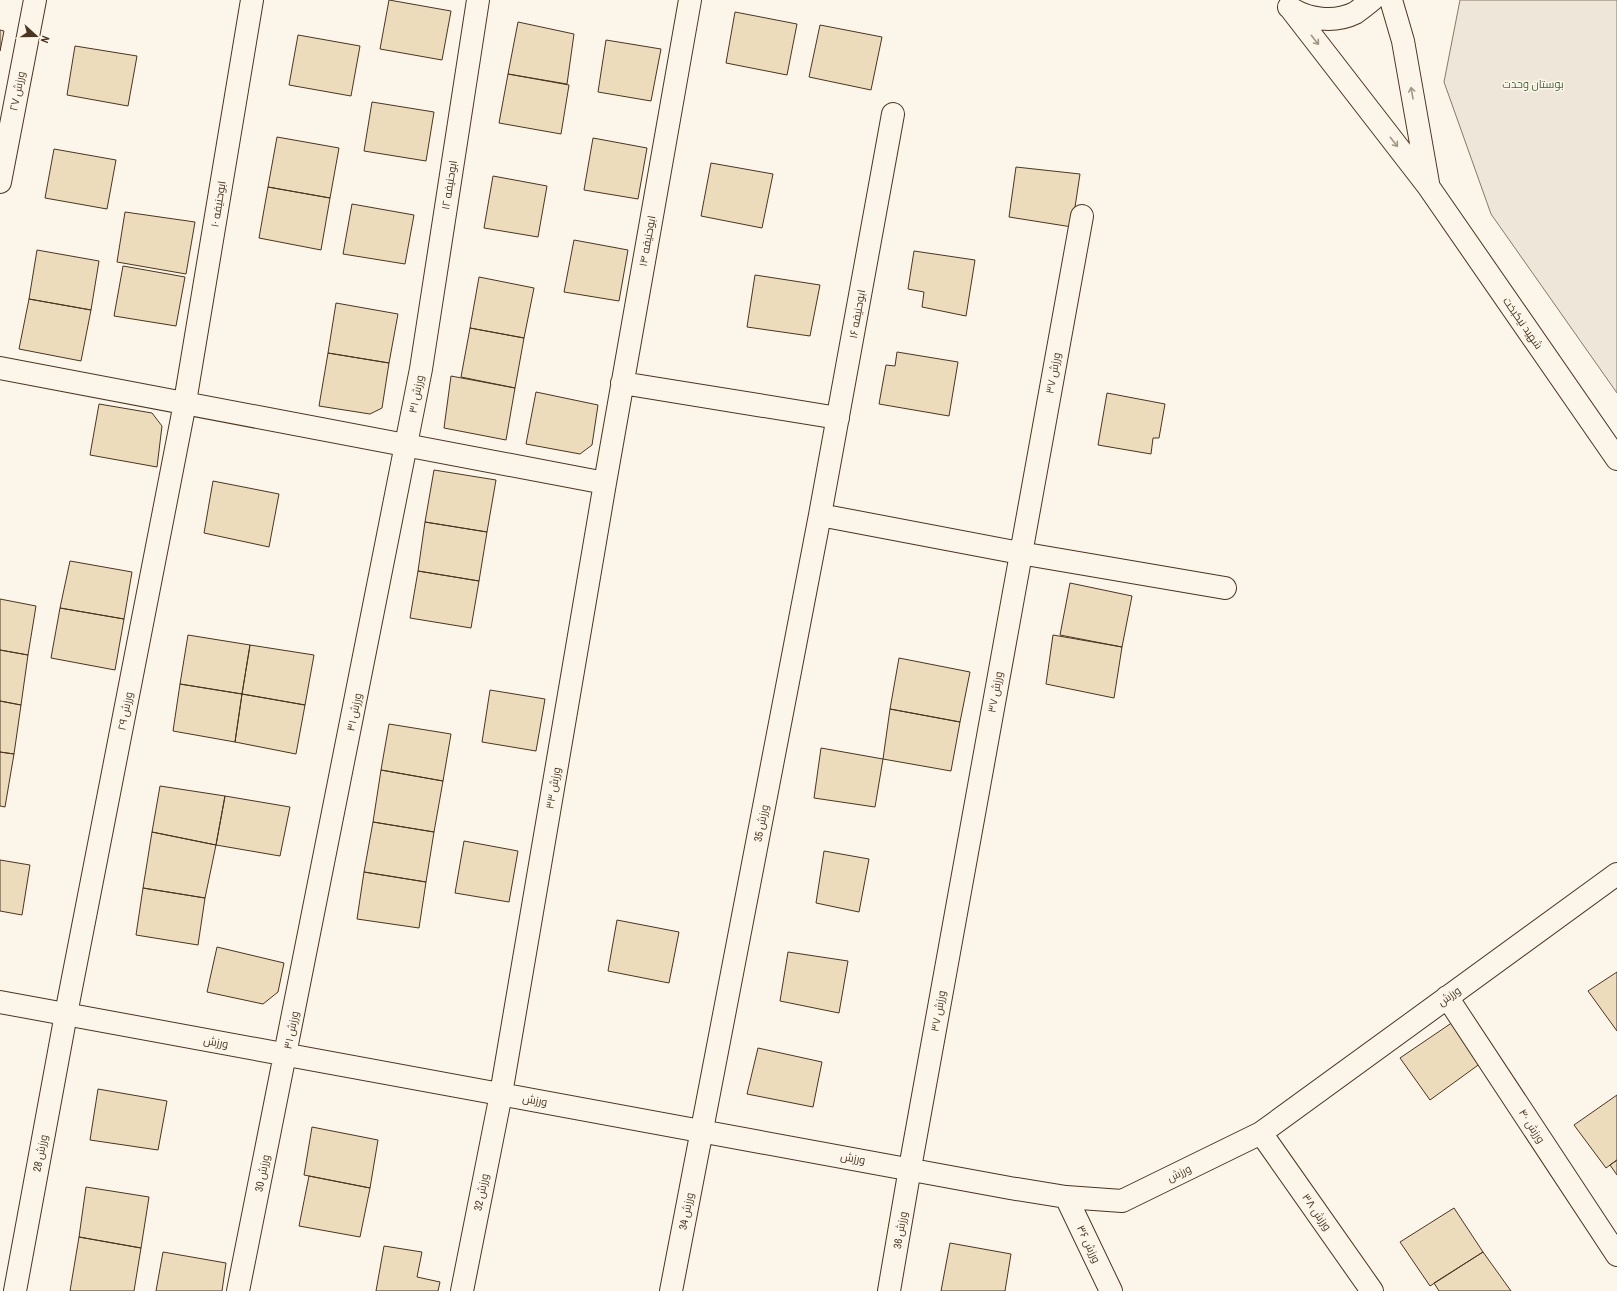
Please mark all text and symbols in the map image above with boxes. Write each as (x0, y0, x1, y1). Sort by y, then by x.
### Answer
north arrow (16, 16, 56, 56)
text: N (38, 34, 53, 45)
one-way arrow (1311, 34, 1319, 45)
street label: ورزش ۲۷ (6, 70, 28, 112)
park label: بوستان وحدت (1502, 77, 1564, 91)
one-way arrow (1408, 86, 1416, 99)
one-way arrow (1390, 137, 1399, 148)
street label: ابوحنیفه ۱۲ (438, 159, 460, 211)
street label: ابوحنیفه ۱۰ (207, 180, 229, 228)
street label: ابوحنیفه ۱۴ (636, 214, 658, 268)
street label: ابوحنیفه ۱۶ (846, 288, 868, 340)
street label: شهید نیکبخت (1500, 294, 1546, 352)
street label: ورزش ۳۷ (1042, 351, 1064, 395)
street label: ورزش ۳۱ (405, 374, 427, 414)
street label: ورزش ۳۷ (984, 670, 1006, 714)
street label: ورزش ۲۹ (114, 690, 136, 732)
street label: ورزش ۳۱ (343, 692, 365, 732)
street label: ورزش ۳۳ (542, 766, 564, 810)
street label: ورزش 35 (751, 803, 771, 843)
street label: ورزش (1435, 983, 1463, 1009)
street label: ورزش ۳۷ (927, 989, 949, 1033)
street label: ورزش ۳۱ (280, 1010, 302, 1050)
street label: ورزش (202, 1033, 230, 1051)
street label: ورزش (521, 1091, 549, 1109)
street label: ورزش ۴۰ (1516, 1106, 1548, 1146)
street label: ورزش 28 (30, 1133, 50, 1173)
street label: ورزش (839, 1149, 867, 1167)
street label: ورزش 30 (252, 1153, 272, 1193)
street label: ورزش (1165, 1161, 1193, 1185)
street label: ورزش 32 (471, 1172, 491, 1212)
street label: ورزش 34 (676, 1191, 696, 1231)
street label: ورزش ۳۸ (1299, 1191, 1335, 1233)
street label: ورزش 36 (890, 1210, 910, 1250)
street label: ورزش ۳۶ (1074, 1223, 1104, 1265)

